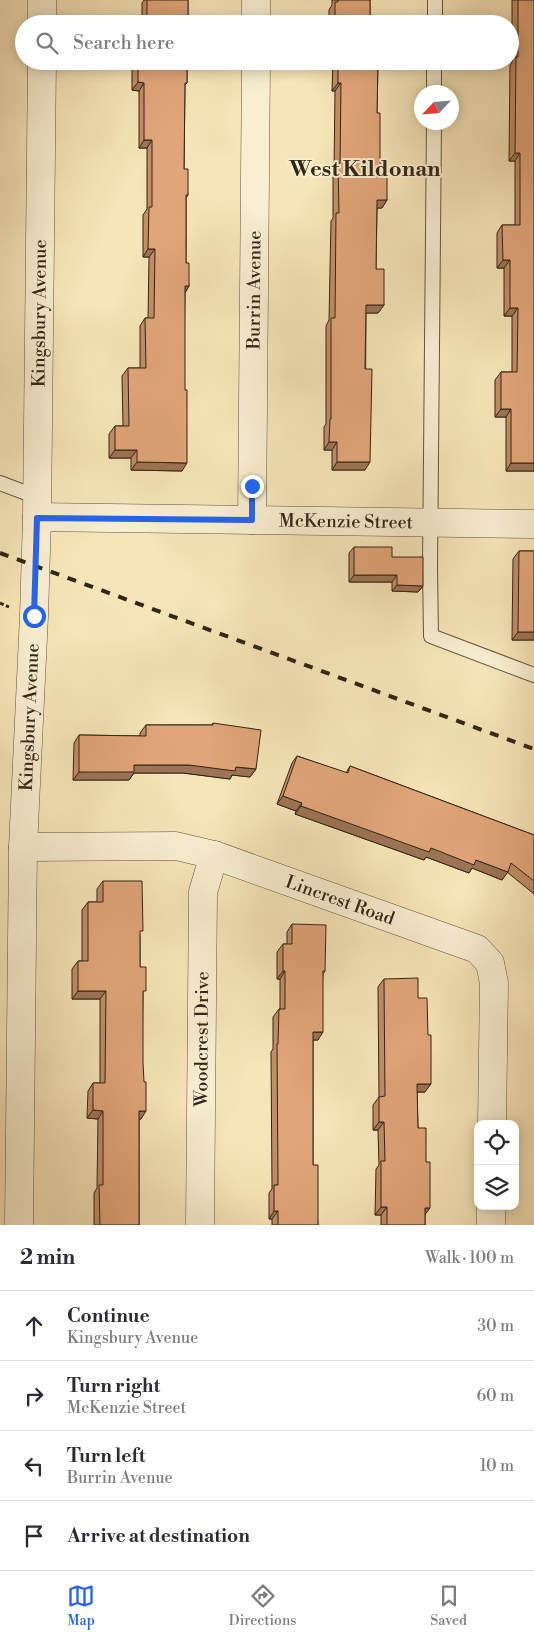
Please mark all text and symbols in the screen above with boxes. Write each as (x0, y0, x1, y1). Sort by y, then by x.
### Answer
search box (15, 15, 519, 70)
icon: search (33, 29, 61, 57)
text: Search here (73, 31, 174, 55)
north arrow (414, 85, 459, 130)
district label: West Kildonan (288, 156, 441, 183)
street label: Burrin Avenue (242, 230, 267, 351)
street label: Kingsbury Avenue (27, 239, 52, 387)
route end (241, 475, 264, 498)
street label: McKenzie Street (279, 509, 414, 534)
route start (23, 605, 46, 628)
street label: Kingsbury Avenue (15, 643, 45, 792)
street label: Lincrest Road (282, 870, 398, 931)
street label: Woodcrest Drive (190, 971, 214, 1108)
map controls (474, 1120, 519, 1210)
button: locate (474, 1120, 519, 1165)
button: layers (474, 1165, 519, 1210)
text: 2 min (20, 1245, 75, 1271)
text: Walk · 100 m (425, 1248, 514, 1268)
text: Continue (67, 1304, 150, 1328)
icon: ahead (20, 1312, 48, 1340)
text: 30 m (477, 1316, 514, 1336)
text: Kingsbury Avenue (67, 1328, 198, 1348)
text: Turn right (67, 1374, 160, 1398)
icon: right (20, 1382, 48, 1410)
text: 60 m (476, 1386, 514, 1406)
text: McKenzie Street (67, 1398, 186, 1418)
text: Turn left (67, 1444, 146, 1468)
icon: left (20, 1452, 48, 1480)
text: 10 m (480, 1456, 514, 1476)
text: Burrin Avenue (67, 1468, 173, 1488)
icon: arrive (20, 1522, 48, 1550)
text: Arrive at destination (67, 1524, 250, 1548)
tab: Map (67, 1582, 95, 1630)
tab: Directions (229, 1582, 296, 1630)
tab: Saved (430, 1582, 467, 1630)

